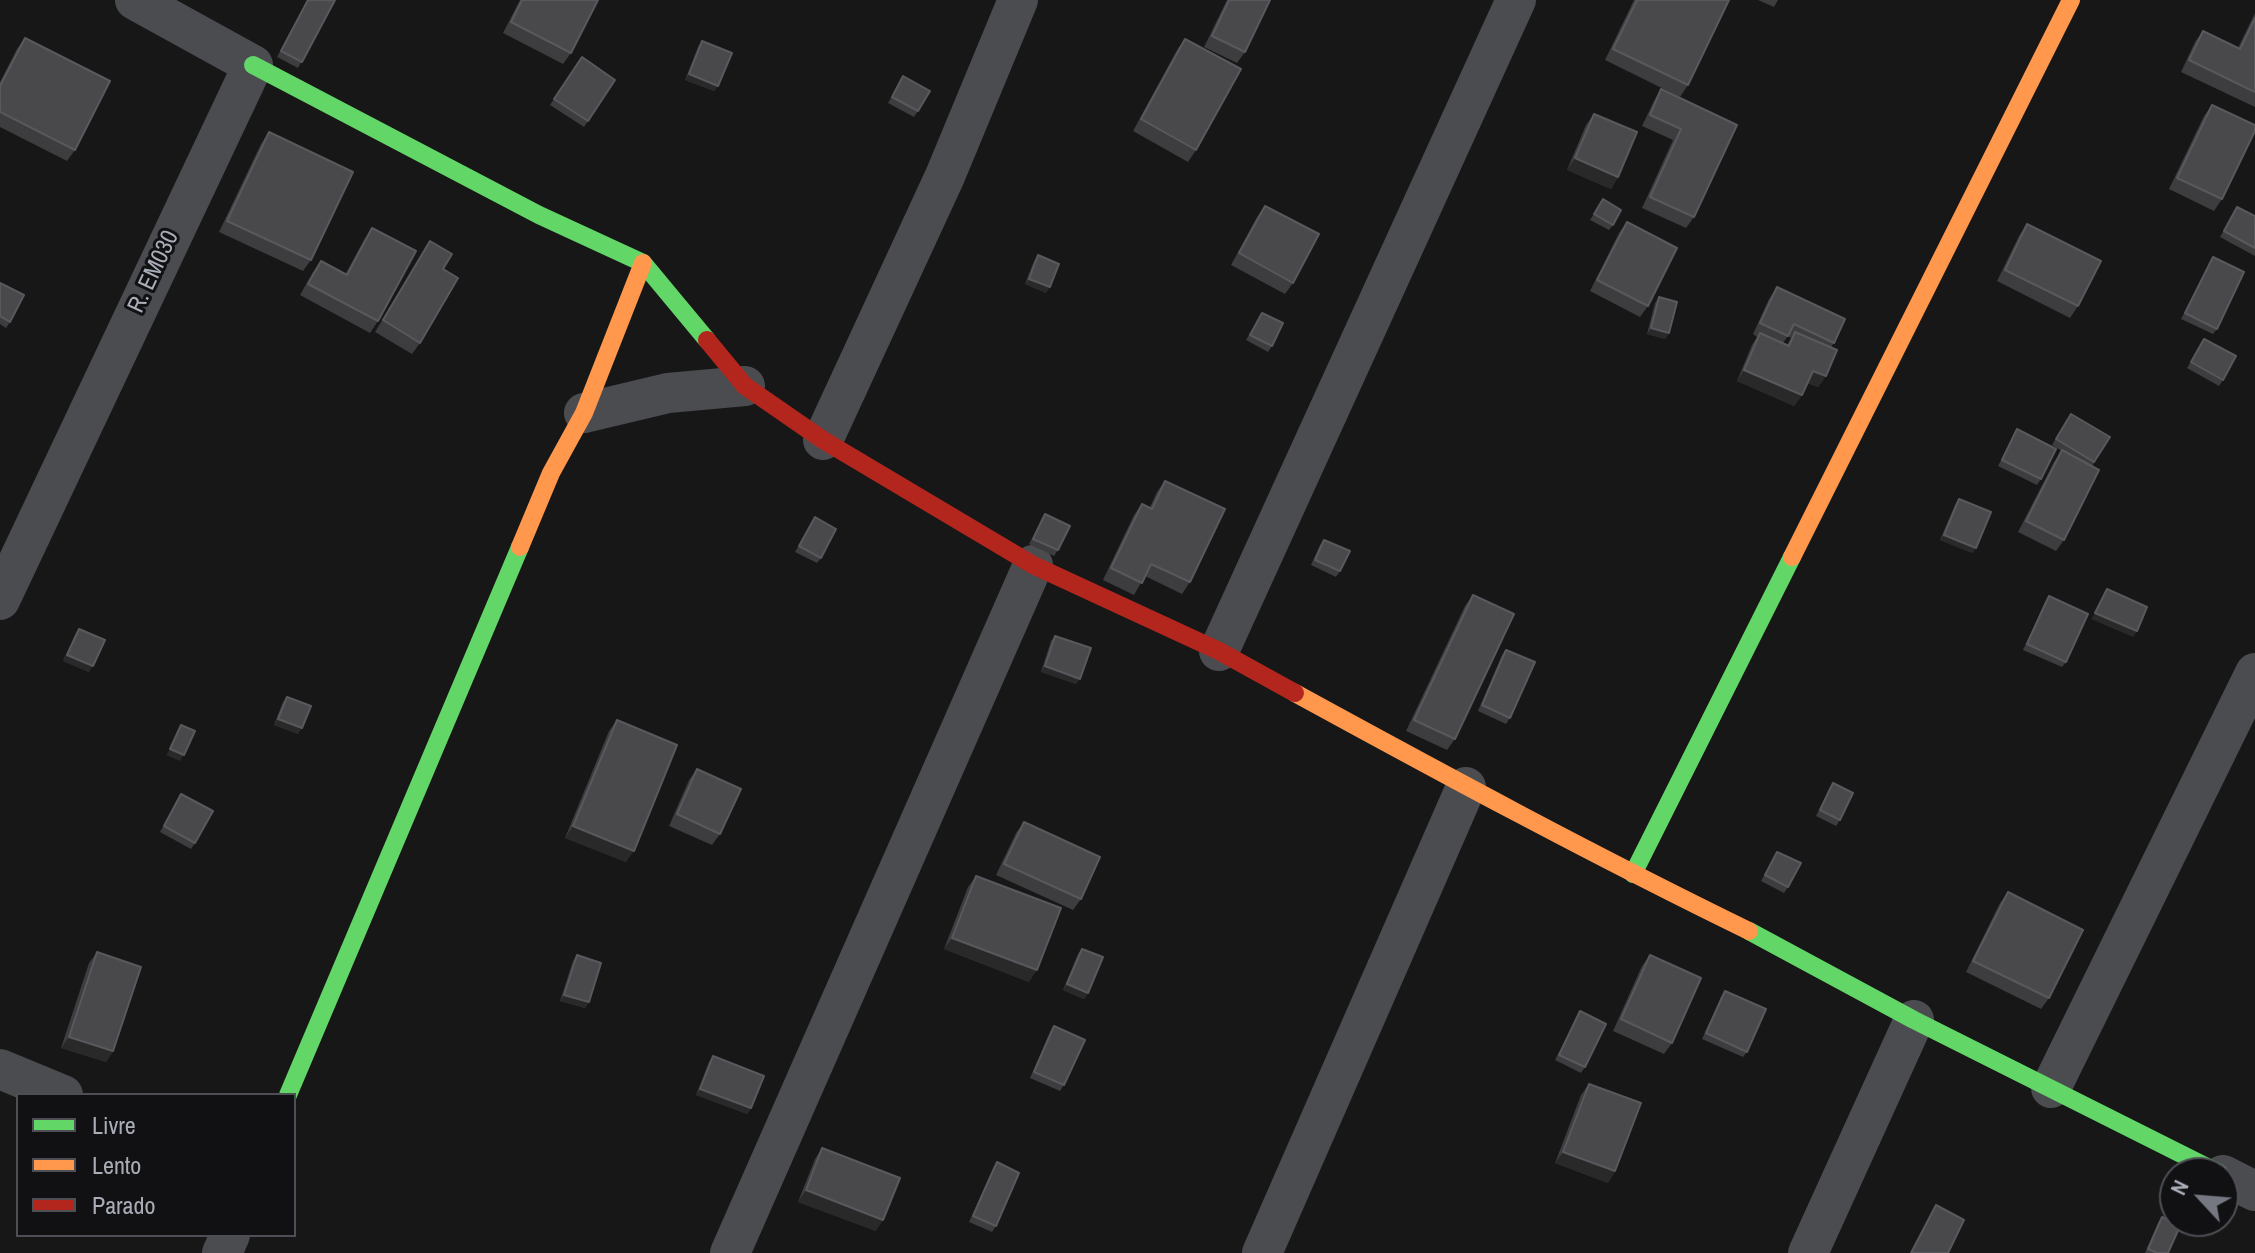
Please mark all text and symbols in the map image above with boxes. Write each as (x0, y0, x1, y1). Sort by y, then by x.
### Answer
street label: R. EM030 (122, 226, 186, 318)
legend (16, 1093, 296, 1237)
text: Livre (92, 1109, 136, 1141)
text: Lento (92, 1149, 141, 1181)
north arrow (2159, 1157, 2239, 1237)
text: N (2163, 1175, 2196, 1200)
text: Parado (92, 1189, 155, 1221)

